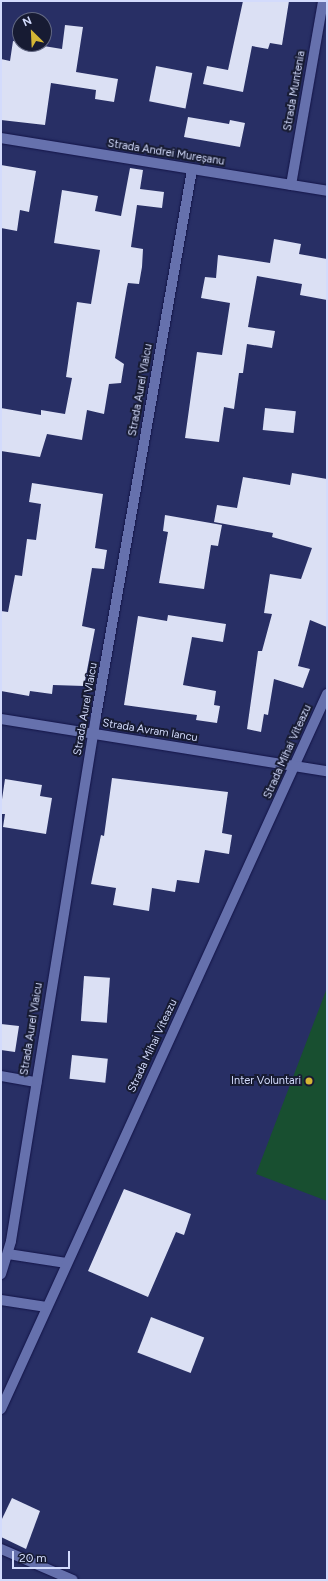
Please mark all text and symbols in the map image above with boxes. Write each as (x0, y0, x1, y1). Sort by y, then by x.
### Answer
north arrow (12, 12, 52, 52)
text: N (21, 14, 34, 29)
street label: Strada Muntenia (281, 50, 309, 132)
street label: Strada Andrei Mureșanu (107, 137, 225, 169)
street label: Strada Aurel Vlaicu (126, 343, 156, 437)
street label: Strada Aurel Vlaicu (71, 662, 101, 756)
street label: Strada Mihai Viteazu (261, 703, 315, 801)
street label: Strada Avram Iancu (101, 717, 199, 745)
street label: Strada Aurel Vlaicu (18, 982, 46, 1076)
street label: Strada Mihai Viteazu (126, 997, 180, 1095)
place label: Inter Voluntari (231, 1074, 301, 1088)
marker: Inter Voluntari (304, 1076, 314, 1086)
scale bar (14, 1543, 72, 1569)
text: 20 m (19, 1551, 47, 1565)

